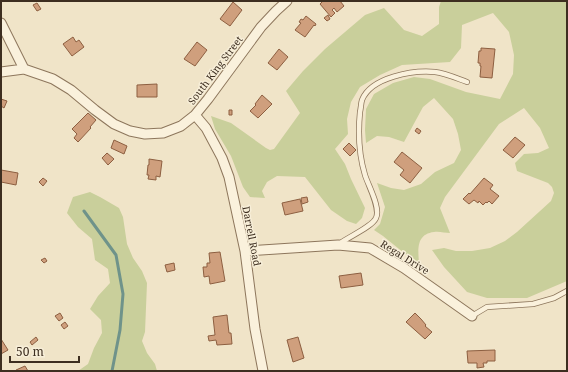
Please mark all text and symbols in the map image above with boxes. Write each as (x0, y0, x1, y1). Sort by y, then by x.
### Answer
street label: South King Street (185, 32, 246, 107)
street label: Darrell Road (239, 205, 265, 267)
street label: Regal Drive (378, 237, 432, 277)
scale bar (10, 338, 79, 364)
text: 50 m (16, 343, 44, 360)

